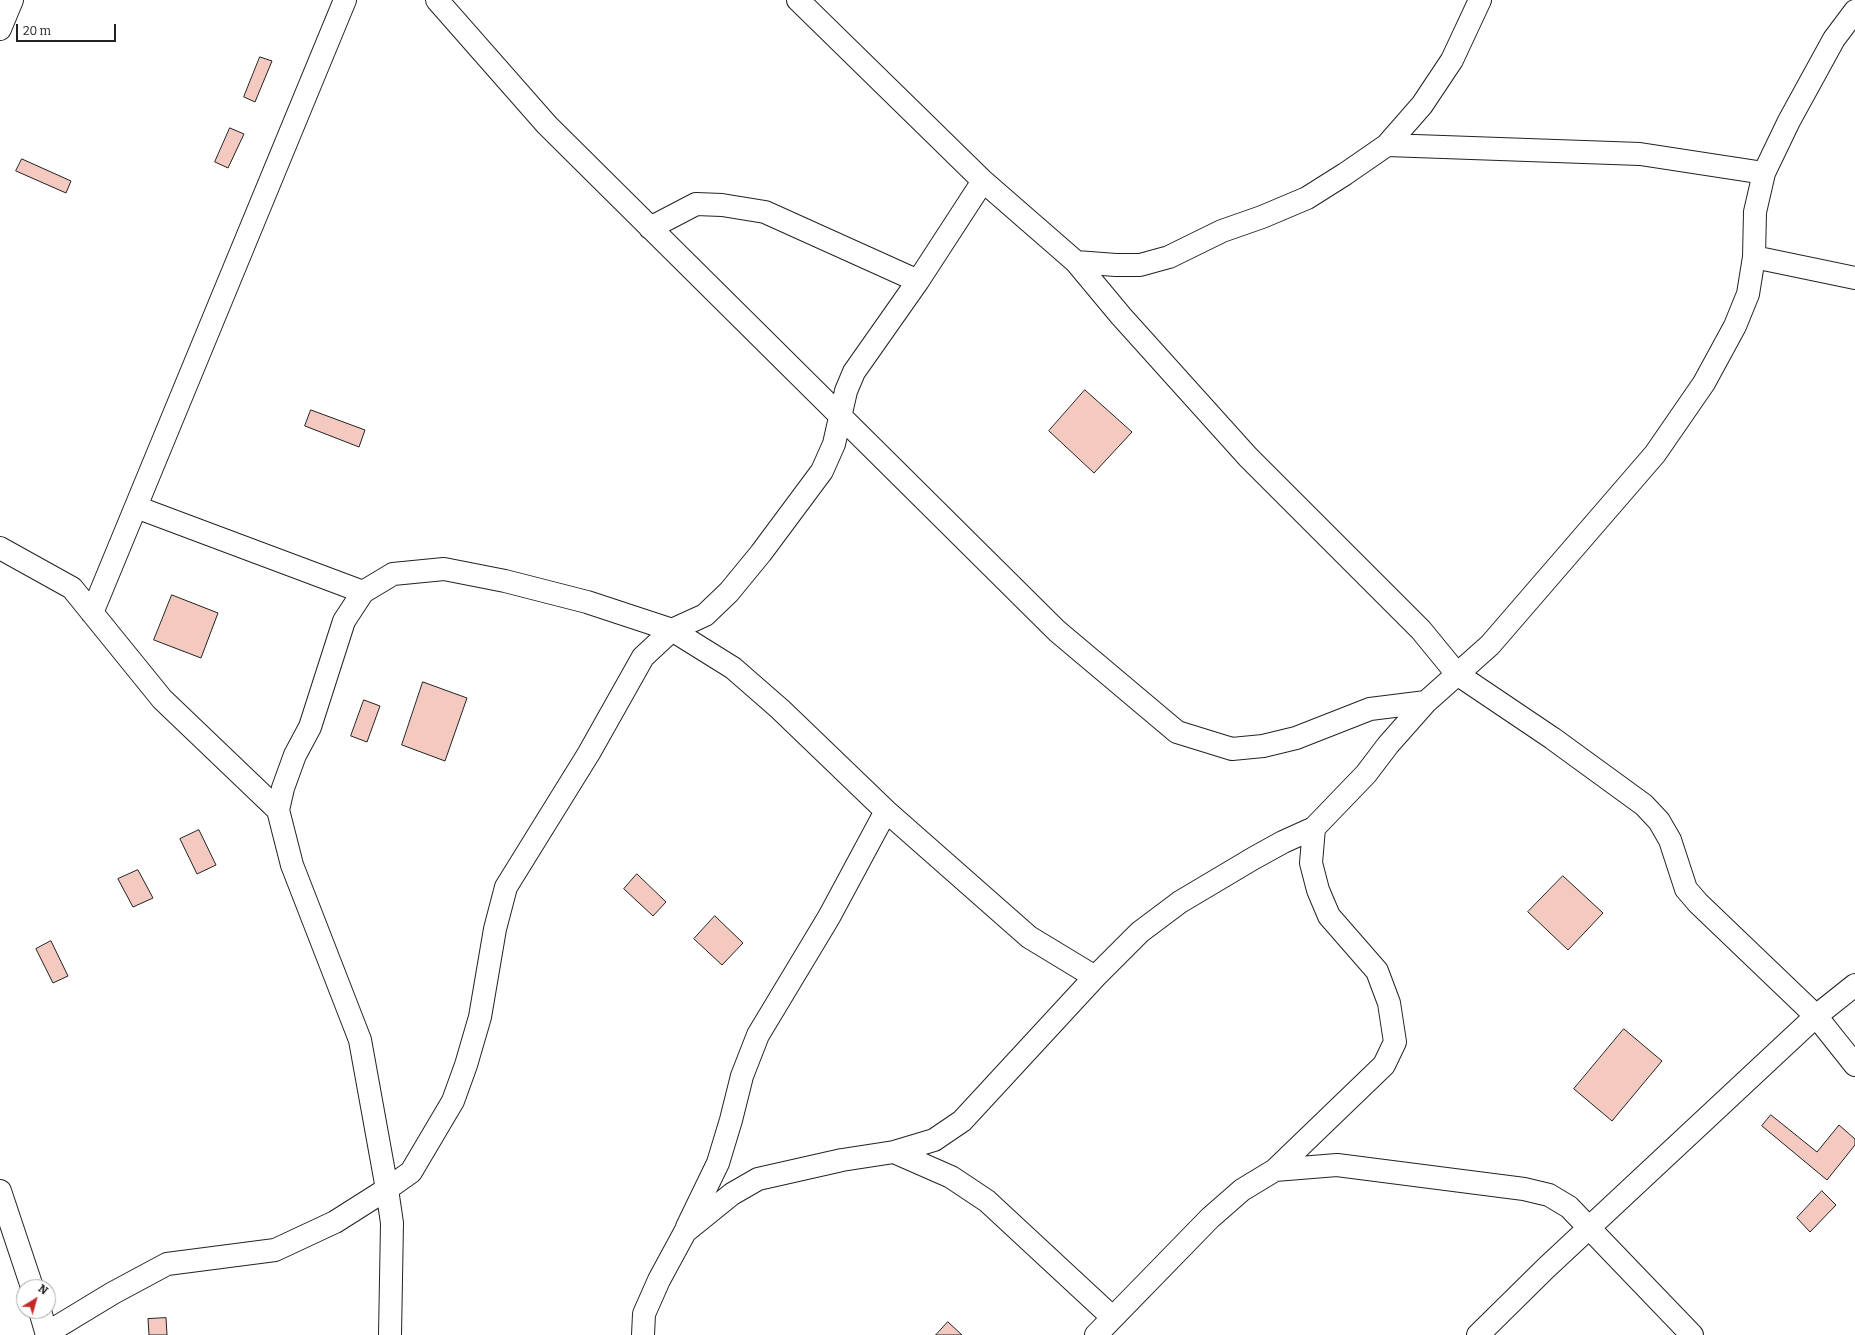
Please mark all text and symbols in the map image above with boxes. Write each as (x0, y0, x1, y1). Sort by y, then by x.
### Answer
scale bar (18, 16, 118, 42)
text: 20 m (23, 24, 51, 38)
north arrow (16, 1279, 56, 1319)
text: N (36, 1282, 50, 1298)

